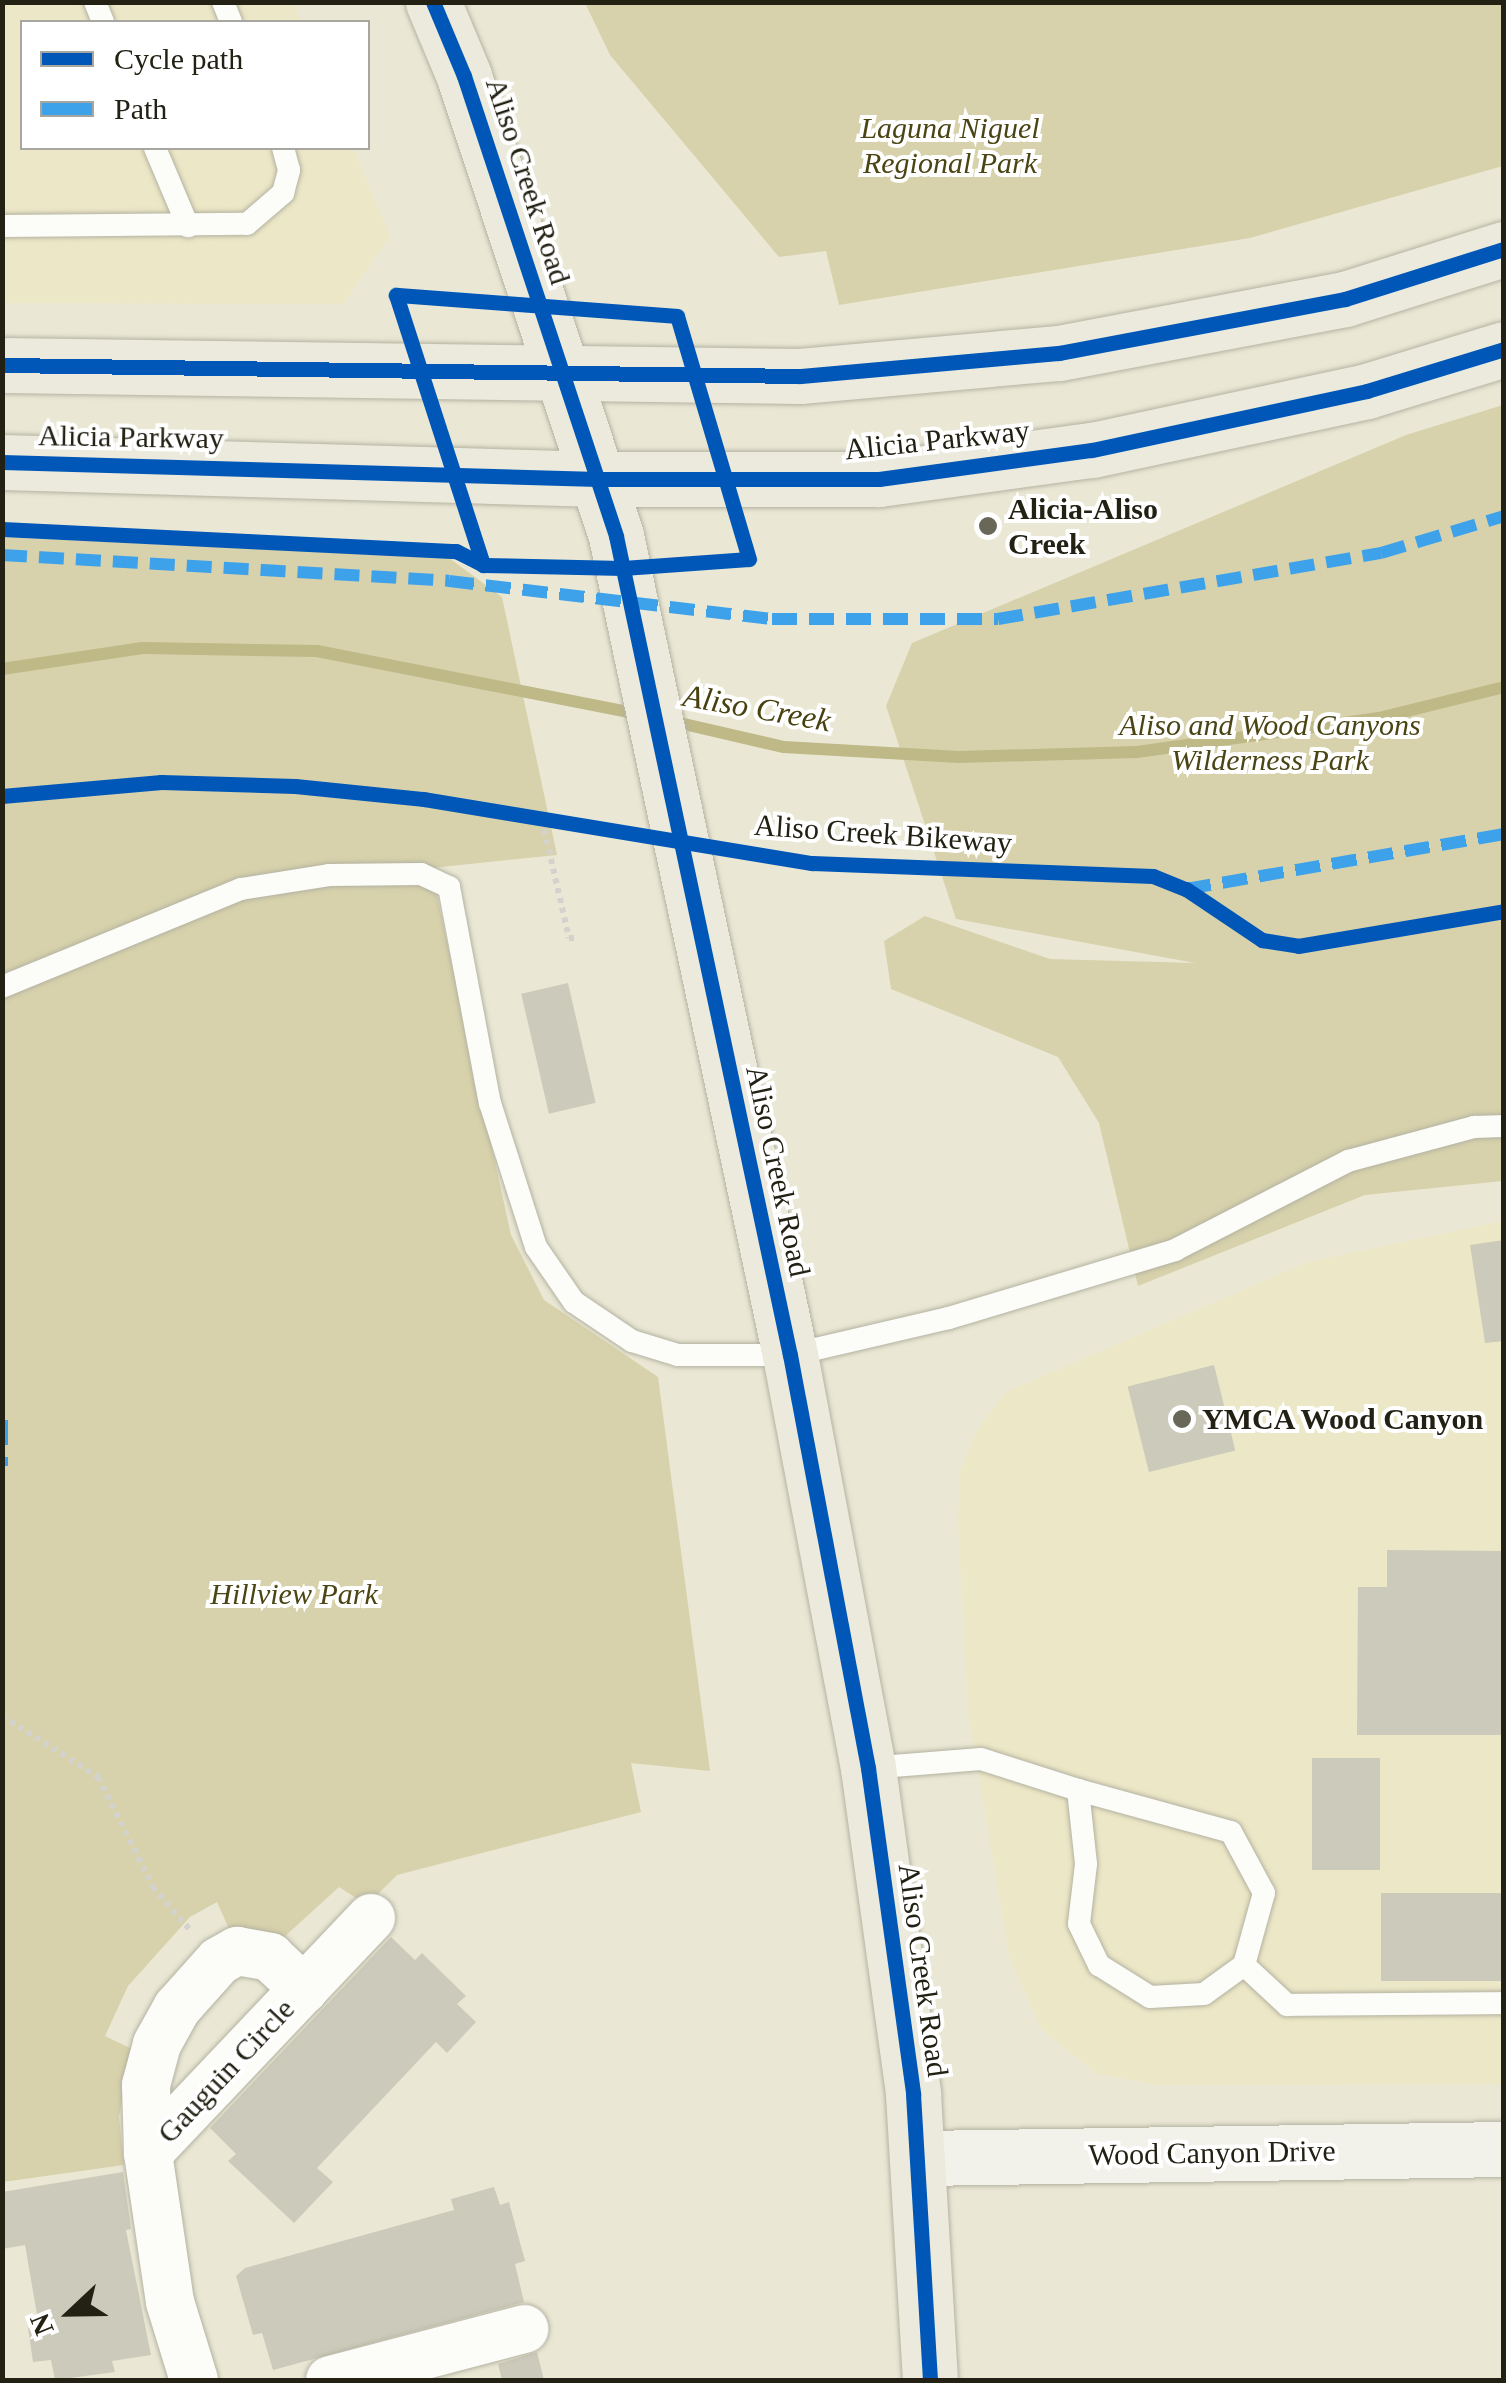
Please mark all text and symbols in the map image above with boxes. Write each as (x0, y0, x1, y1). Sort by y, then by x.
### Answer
legend (20, 20, 370, 150)
text: Cycle path (114, 42, 243, 75)
street label: Aliso Creek Road (478, 73, 578, 289)
text: Path (114, 92, 167, 125)
park label: Laguna Niguel Regional Park (860, 110, 1040, 180)
street label: Alicia Parkway (843, 412, 1031, 468)
street label: Alicia Parkway (38, 417, 224, 457)
place label: Alicia-Aliso Creek (1008, 491, 1158, 562)
marker: Alicia-Aliso Creek (977, 515, 999, 537)
water label: Aliso Creek (680, 676, 834, 740)
park label: Aliso and Wood Canyons Wilderness Park (1119, 707, 1421, 778)
street label: Aliso Creek Bikeway (753, 807, 1013, 861)
street label: Aliso Creek Road (738, 1062, 818, 1280)
place label: YMCA Wood Canyon (1202, 1401, 1485, 1437)
marker: YMCA Wood Canyon (1171, 1408, 1193, 1430)
park label: Hillview Park (210, 1576, 378, 1612)
street label: Aliso Creek Road (890, 1861, 956, 2079)
street label: Gauguin Circle (150, 1991, 302, 2151)
street label: Wood Canyon Drive (1088, 2133, 1336, 2173)
north arrow (20, 2263, 120, 2363)
text: N (24, 2309, 60, 2340)

